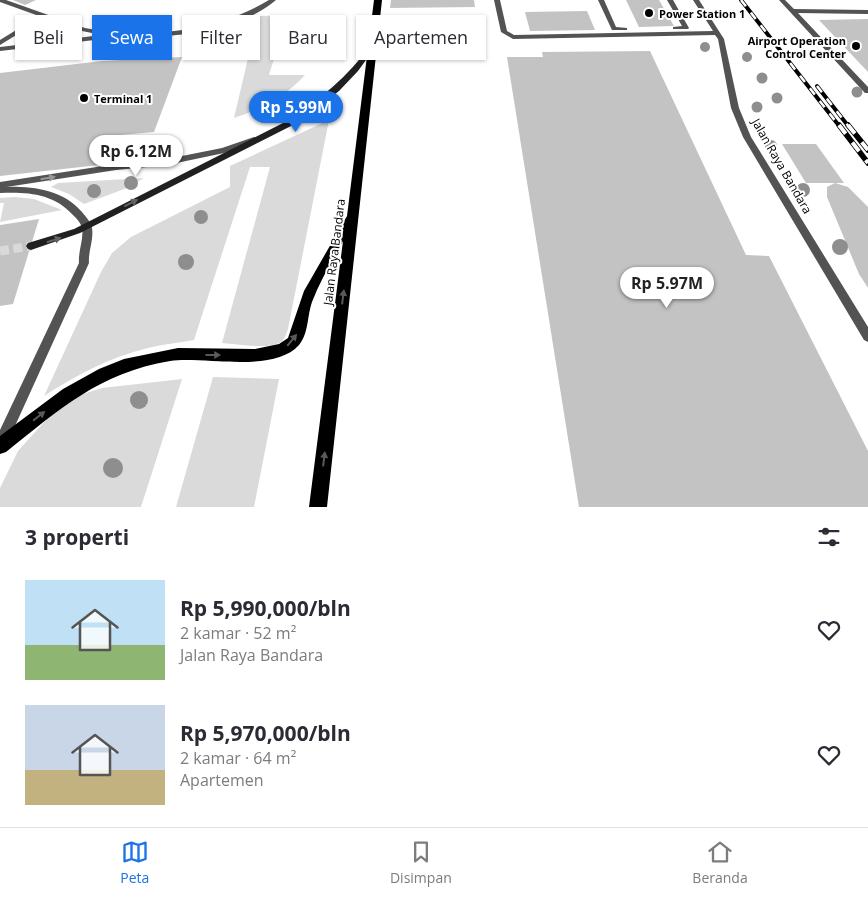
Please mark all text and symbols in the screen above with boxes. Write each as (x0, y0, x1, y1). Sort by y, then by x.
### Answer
place label: Power Station 1 (659, 6, 745, 21)
marker: Power Station 1 (643, 7, 655, 19)
chip: Beli (15, 15, 82, 60)
chip: Sewa (92, 15, 172, 60)
chip: Filter (182, 15, 260, 60)
chip: Baru (270, 15, 346, 60)
chip: Apartemen (356, 15, 486, 60)
place label: Airport Operation Control Center (748, 33, 846, 61)
marker: Airport Operation Control Center (850, 40, 862, 52)
pin: Rp 5.99M (244, 90, 348, 133)
place label: Terminal 1 (94, 91, 152, 106)
marker: Terminal 1 (78, 92, 90, 104)
text: Rp 5.99M (260, 96, 332, 118)
street label: Jalan Raya Bandara (747, 114, 816, 217)
pin: Rp 6.12M (84, 134, 188, 177)
text: Rp 6.12M (100, 140, 172, 162)
one-way arrow (41, 173, 57, 181)
street label: Jalan Raya Bandara (319, 198, 349, 307)
one-way arrow (123, 199, 138, 207)
one-way arrow (47, 235, 62, 243)
pin: Rp 5.97M (615, 266, 719, 309)
text: Rp 5.97M (631, 272, 703, 294)
one-way arrow (339, 289, 347, 305)
one-way arrow (287, 333, 297, 347)
one-way arrow (205, 351, 221, 359)
one-way arrow (32, 411, 45, 422)
one-way arrow (320, 450, 328, 466)
text: 3 properti (25, 523, 129, 551)
icon: filters (815, 523, 843, 551)
text: Rp 5,990,000/bln (180, 594, 351, 622)
icon: home (65, 600, 125, 660)
icon: heart (815, 616, 843, 644)
text: 2 kamar · 52 m² (180, 622, 296, 644)
text: Jalan Raya Bandara (180, 644, 323, 666)
text: Rp 5,970,000/bln (180, 719, 351, 747)
icon: home (65, 725, 125, 785)
icon: heart (815, 741, 843, 769)
text: 2 kamar · 64 m² (180, 747, 296, 769)
text: Apartemen (180, 769, 264, 791)
tab: Peta (120, 838, 149, 887)
tab: Disimpan (390, 838, 452, 887)
tab: Beranda (692, 838, 748, 887)

